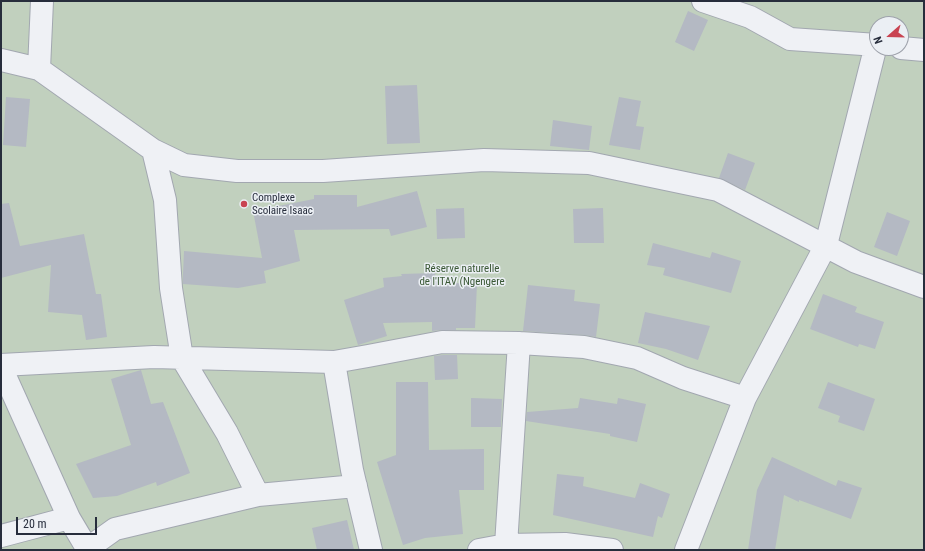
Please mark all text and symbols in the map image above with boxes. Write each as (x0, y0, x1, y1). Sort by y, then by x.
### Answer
north arrow (869, 16, 909, 56)
text: N (871, 35, 885, 45)
place label: Complexe Scolaire Isaac (252, 191, 313, 217)
marker: Complexe Scolaire Isaac (239, 199, 249, 209)
park label: Réserve naturelle de l'ITAV (Ngengere (419, 262, 505, 288)
scale bar (18, 509, 99, 535)
text: 20 m (23, 517, 47, 531)

